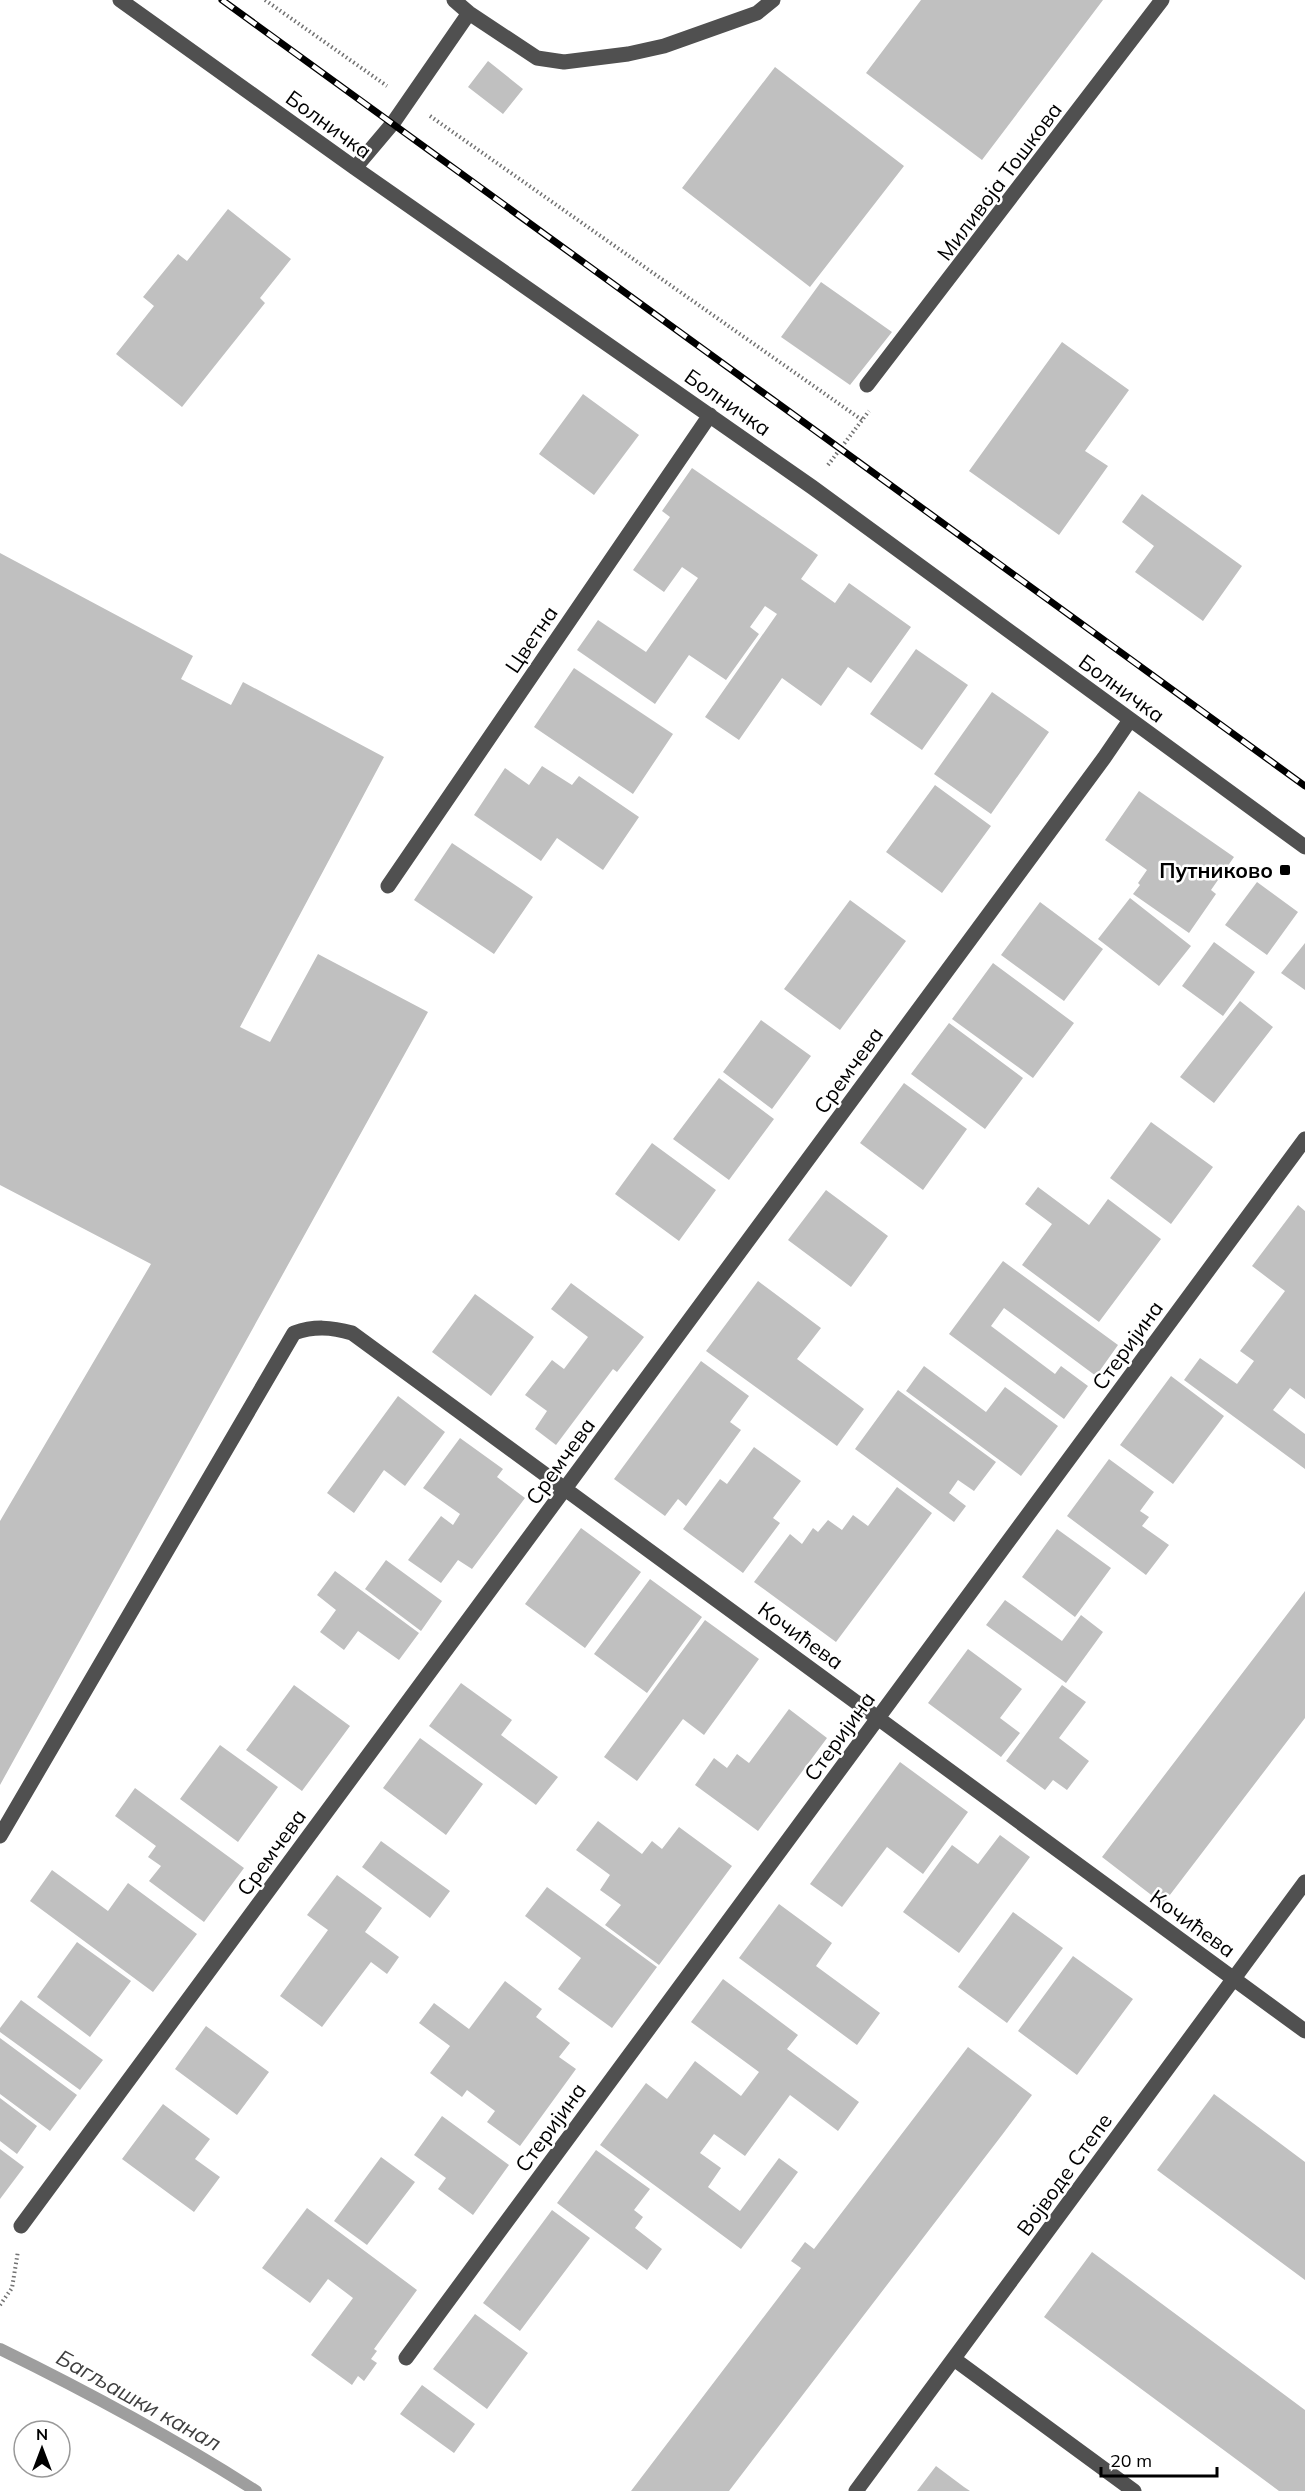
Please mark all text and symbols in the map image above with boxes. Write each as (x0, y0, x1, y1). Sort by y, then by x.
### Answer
street label: Болничка (281, 84, 377, 164)
street label: Миливоја Тошкова (931, 97, 1067, 265)
street label: Болничка (680, 363, 776, 441)
street label: Цветна (499, 601, 563, 677)
street label: Болничка (1074, 648, 1170, 728)
place label: Путниково (1159, 857, 1273, 883)
marker: Путниково (1278, 863, 1292, 877)
street label: Сремчева (808, 1022, 888, 1118)
street label: Стеријина (1086, 1295, 1168, 1395)
street label: Сремчева (520, 1413, 600, 1509)
street label: Кочићева (753, 1595, 849, 1675)
street label: Стеријина (798, 1686, 880, 1786)
street label: Сремчева (231, 1804, 311, 1900)
street label: Кочићева (1145, 1883, 1241, 1963)
street label: Стеријина (509, 2077, 591, 2177)
street label: Војводе Степе (1011, 2108, 1117, 2240)
water label: Багљашки канал (52, 2343, 226, 2457)
north arrow (12, 2419, 72, 2479)
text: N (36, 2424, 48, 2444)
scale bar (1101, 2440, 1216, 2478)
text: 20 m (1110, 2449, 1152, 2472)

